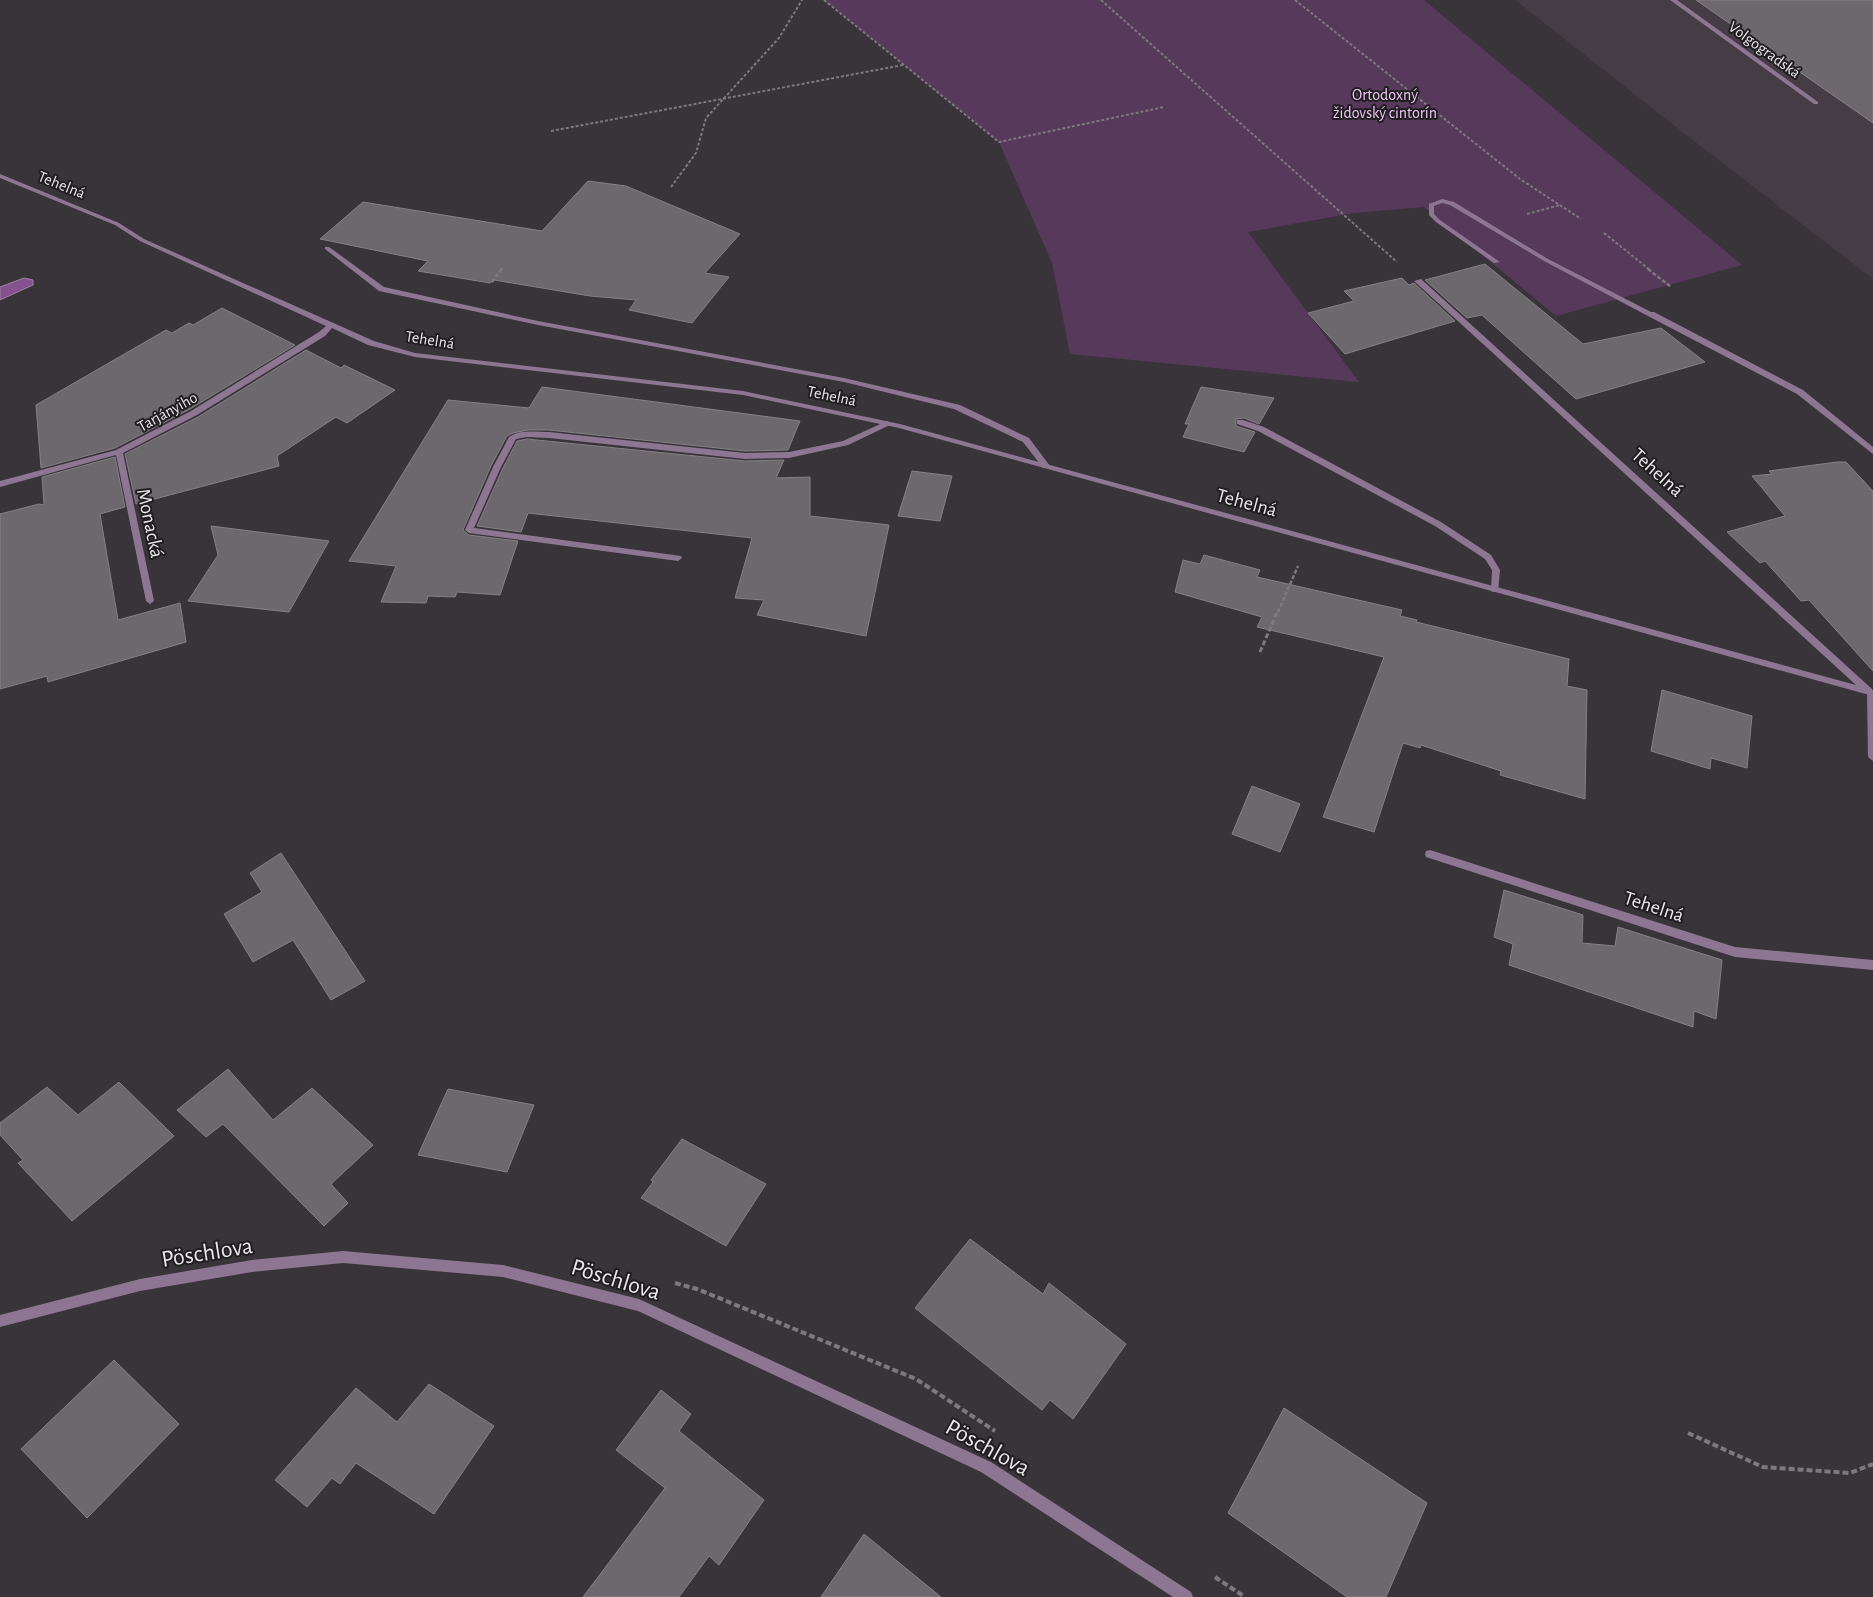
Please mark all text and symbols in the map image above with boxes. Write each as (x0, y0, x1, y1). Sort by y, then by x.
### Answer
street label: Volgogradská (1726, 18, 1803, 81)
park label: Ortodoxný židovský cintorín (1333, 87, 1437, 122)
street label: Tehelná (36, 168, 88, 202)
street label: Tehelná (404, 328, 456, 352)
street label: Tehelná (806, 383, 858, 409)
street label: Tarjányiho (135, 389, 201, 436)
street label: Tehelná (1628, 445, 1687, 501)
street label: Tehelná (1214, 485, 1279, 521)
street label: Monacká (133, 487, 167, 560)
street label: Tehelná (1621, 888, 1686, 926)
street label: Pöschlova (160, 1234, 255, 1272)
street label: Pöschlova (568, 1255, 663, 1305)
street label: Pöschlova (941, 1415, 1034, 1481)

